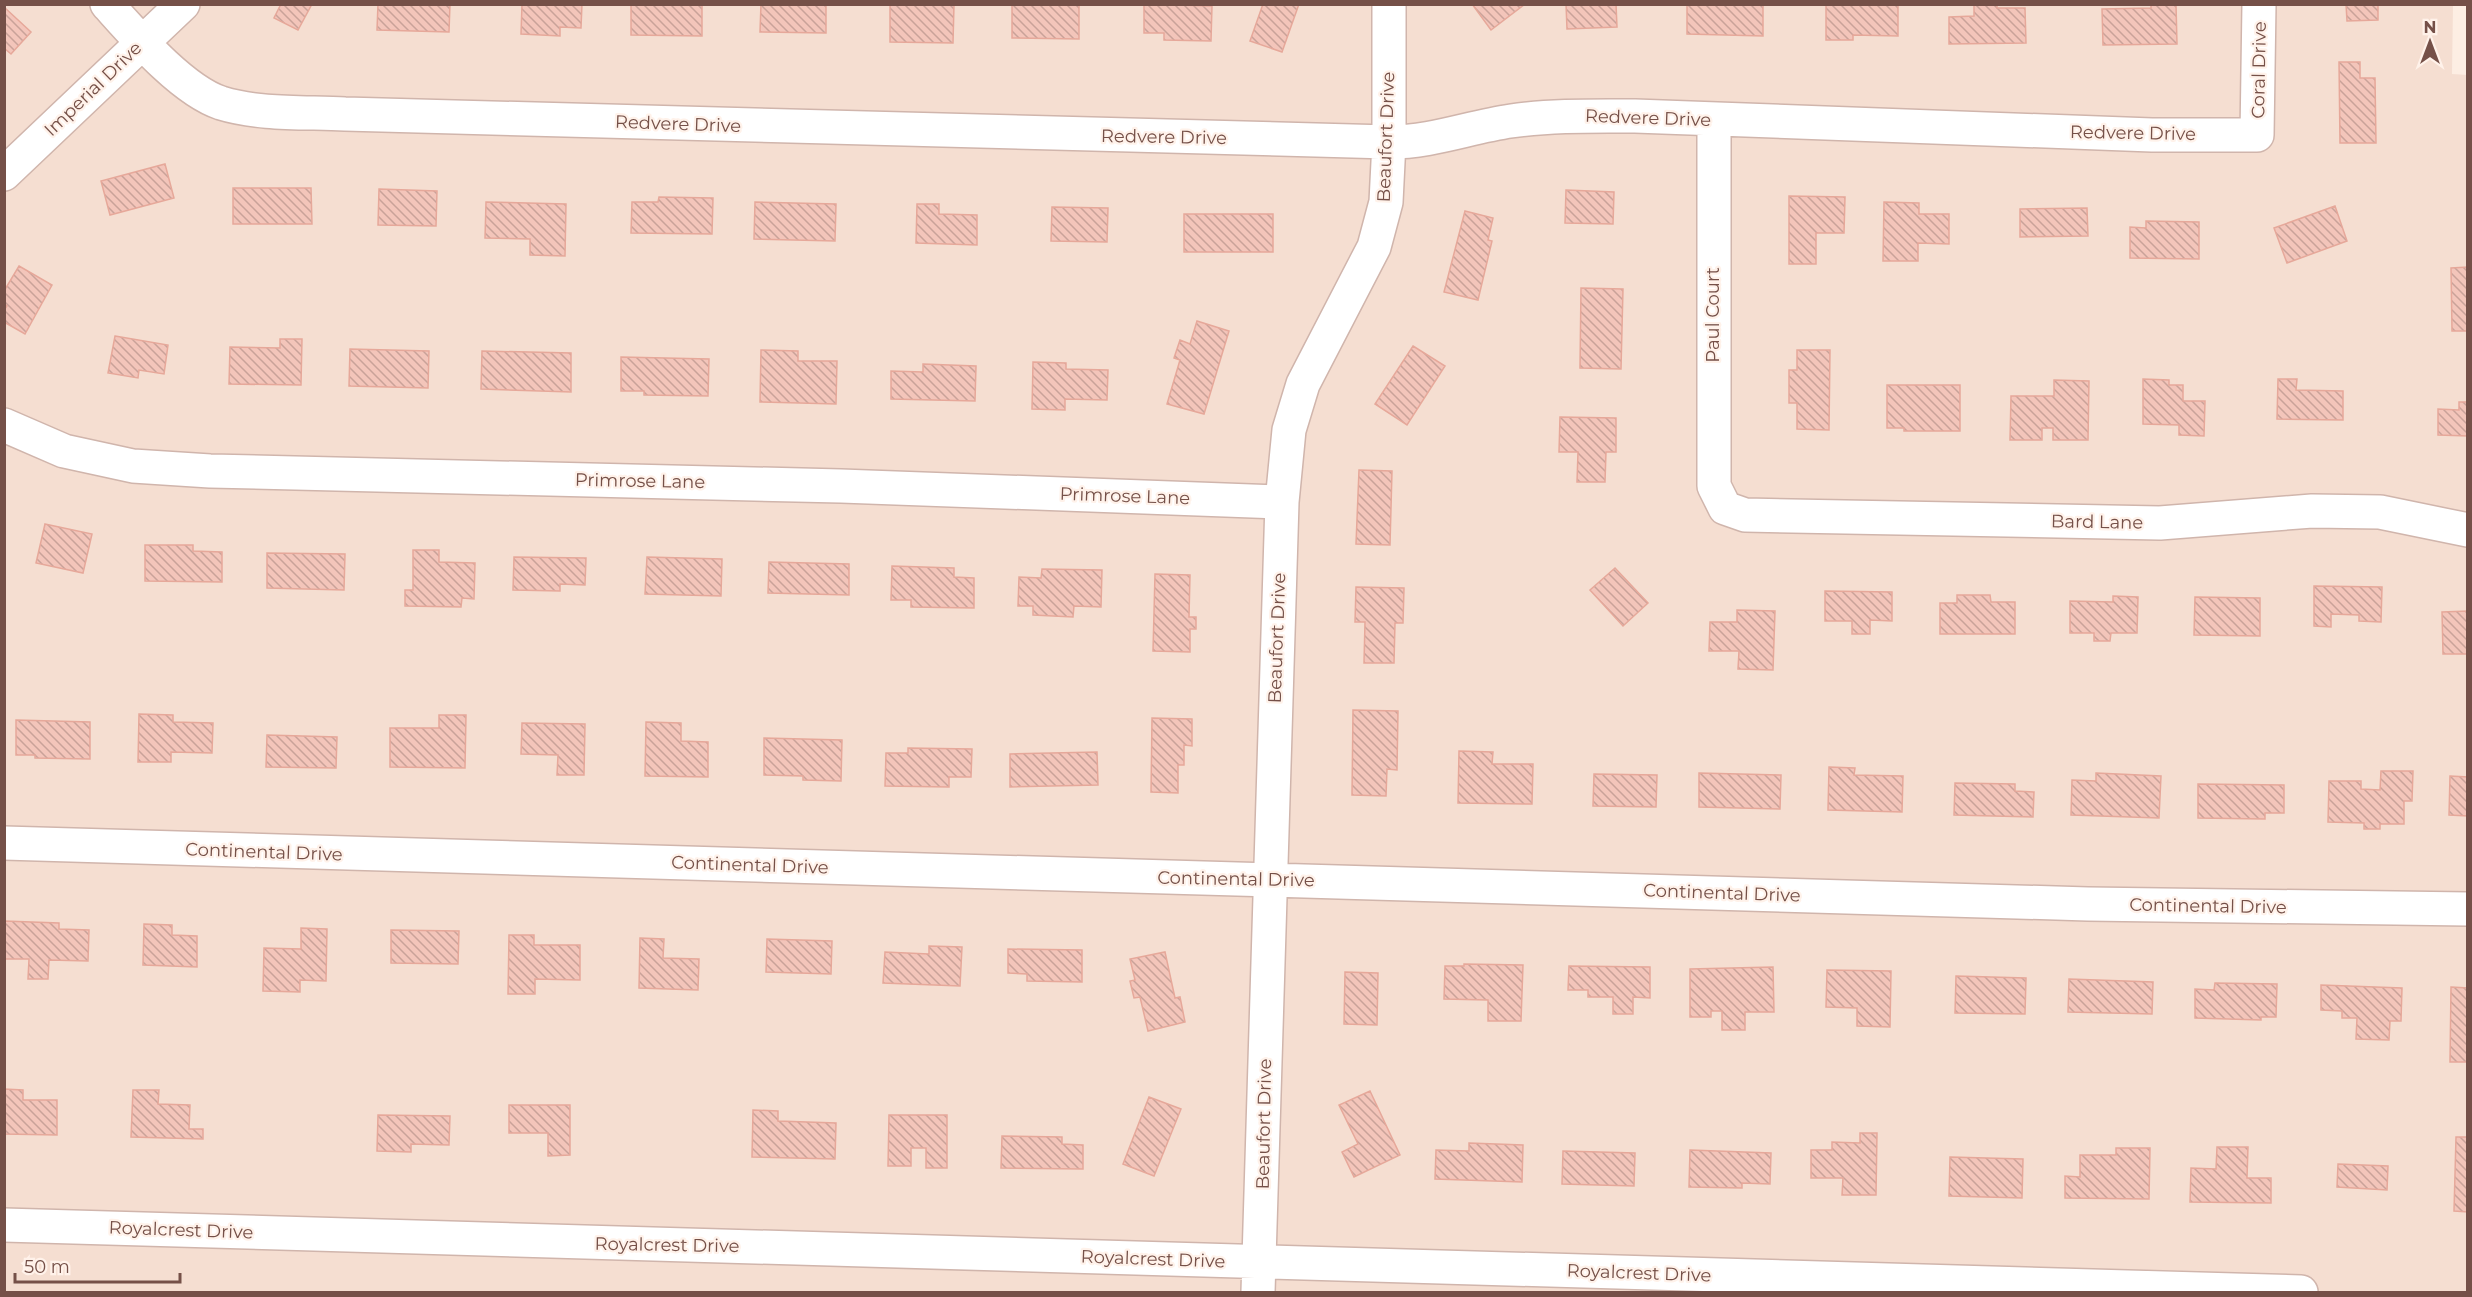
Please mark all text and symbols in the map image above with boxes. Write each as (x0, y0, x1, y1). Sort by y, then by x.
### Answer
north arrow (2400, 12, 2460, 72)
text: N (2424, 18, 2436, 37)
street label: Coral Drive (2247, 21, 2271, 119)
street label: Imperial Drive (40, 37, 146, 141)
street label: Beaufort Drive (1373, 71, 1399, 203)
street label: Redvere Drive (1585, 105, 1712, 131)
street label: Redvere Drive (615, 111, 742, 137)
street label: Redvere Drive (2070, 121, 2196, 145)
street label: Redvere Drive (1101, 125, 1227, 149)
street label: Paul Court (1702, 267, 1724, 363)
street label: Primrose Lane (575, 469, 706, 493)
street label: Primrose Lane (1059, 483, 1191, 509)
street label: Bard Lane (2051, 510, 2143, 534)
street label: Beaufort Drive (1264, 572, 1290, 704)
street label: Continental Drive (185, 838, 343, 866)
street label: Continental Drive (671, 851, 829, 879)
street label: Continental Drive (1157, 867, 1315, 891)
street label: Continental Drive (1643, 879, 1801, 907)
street label: Continental Drive (2129, 894, 2287, 918)
street label: Beaufort Drive (1252, 1058, 1276, 1190)
street label: Royalcrest Drive (108, 1216, 254, 1244)
street label: Royalcrest Drive (594, 1233, 740, 1257)
street label: Royalcrest Drive (1080, 1245, 1226, 1273)
scale bar (15, 1246, 180, 1284)
text: 50 m (24, 1256, 70, 1278)
street label: Royalcrest Drive (1566, 1259, 1712, 1287)

